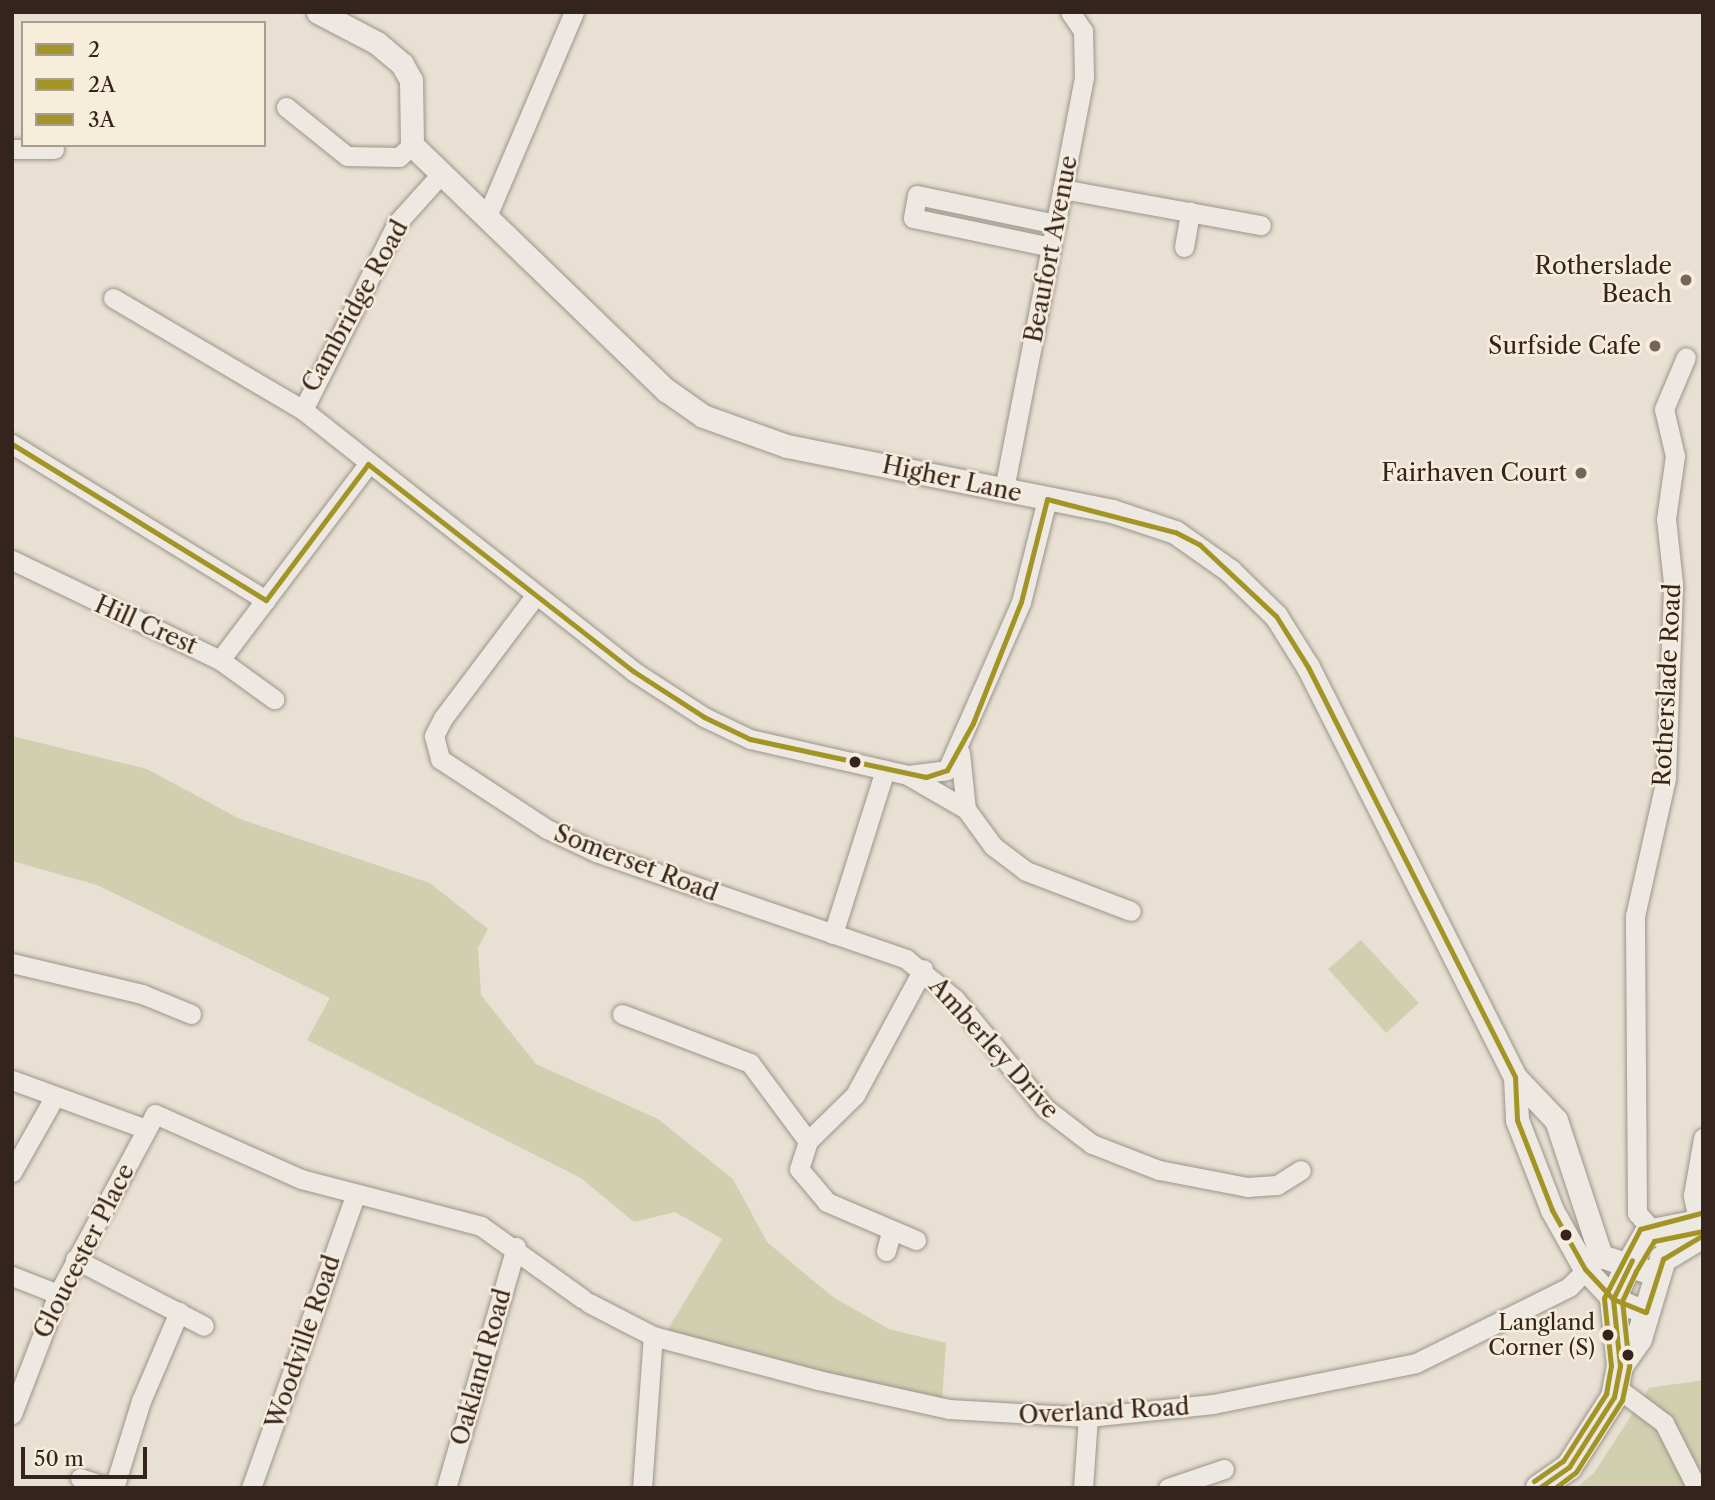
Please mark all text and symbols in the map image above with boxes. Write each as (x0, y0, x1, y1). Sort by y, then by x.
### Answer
legend (21, 21, 266, 147)
text: 2 (88, 37, 100, 62)
text: 2A (88, 72, 116, 97)
text: 3A (88, 107, 115, 132)
street label: Beaufort Avenue (1019, 153, 1083, 345)
street label: Cambridge Road (296, 215, 414, 397)
place label: Rotherslade Beach (1535, 252, 1672, 308)
marker: Rotherslade Beach (1678, 272, 1694, 288)
place label: Surfside Cafe (1488, 332, 1641, 360)
marker: Surfside Cafe (1647, 338, 1663, 354)
street label: Higher Lane (879, 450, 1025, 508)
place label: Fairhaven Court (1381, 459, 1567, 487)
marker: Fairhaven Court (1573, 465, 1589, 481)
street label: Rotherslade Road (1647, 583, 1687, 787)
street label: Hill Crest (90, 590, 202, 660)
unlabelled marker (848, 755, 862, 769)
street label: Somerset Road (550, 819, 722, 907)
street label: Amberley Drive (923, 971, 1065, 1125)
street label: Gloucester Place (27, 1159, 141, 1343)
unlabelled marker (1559, 1228, 1573, 1242)
street label: Woodville Road (260, 1251, 346, 1433)
street label: Oakland Road (445, 1285, 517, 1449)
place label: Langland Corner (S) (1488, 1309, 1595, 1360)
marker: Langland Corner (S) (1601, 1328, 1615, 1342)
unlabelled marker (1621, 1348, 1635, 1362)
street label: Overland Road (1018, 1392, 1190, 1430)
scale bar (24, 1434, 150, 1478)
text: 50 m (34, 1446, 84, 1471)

